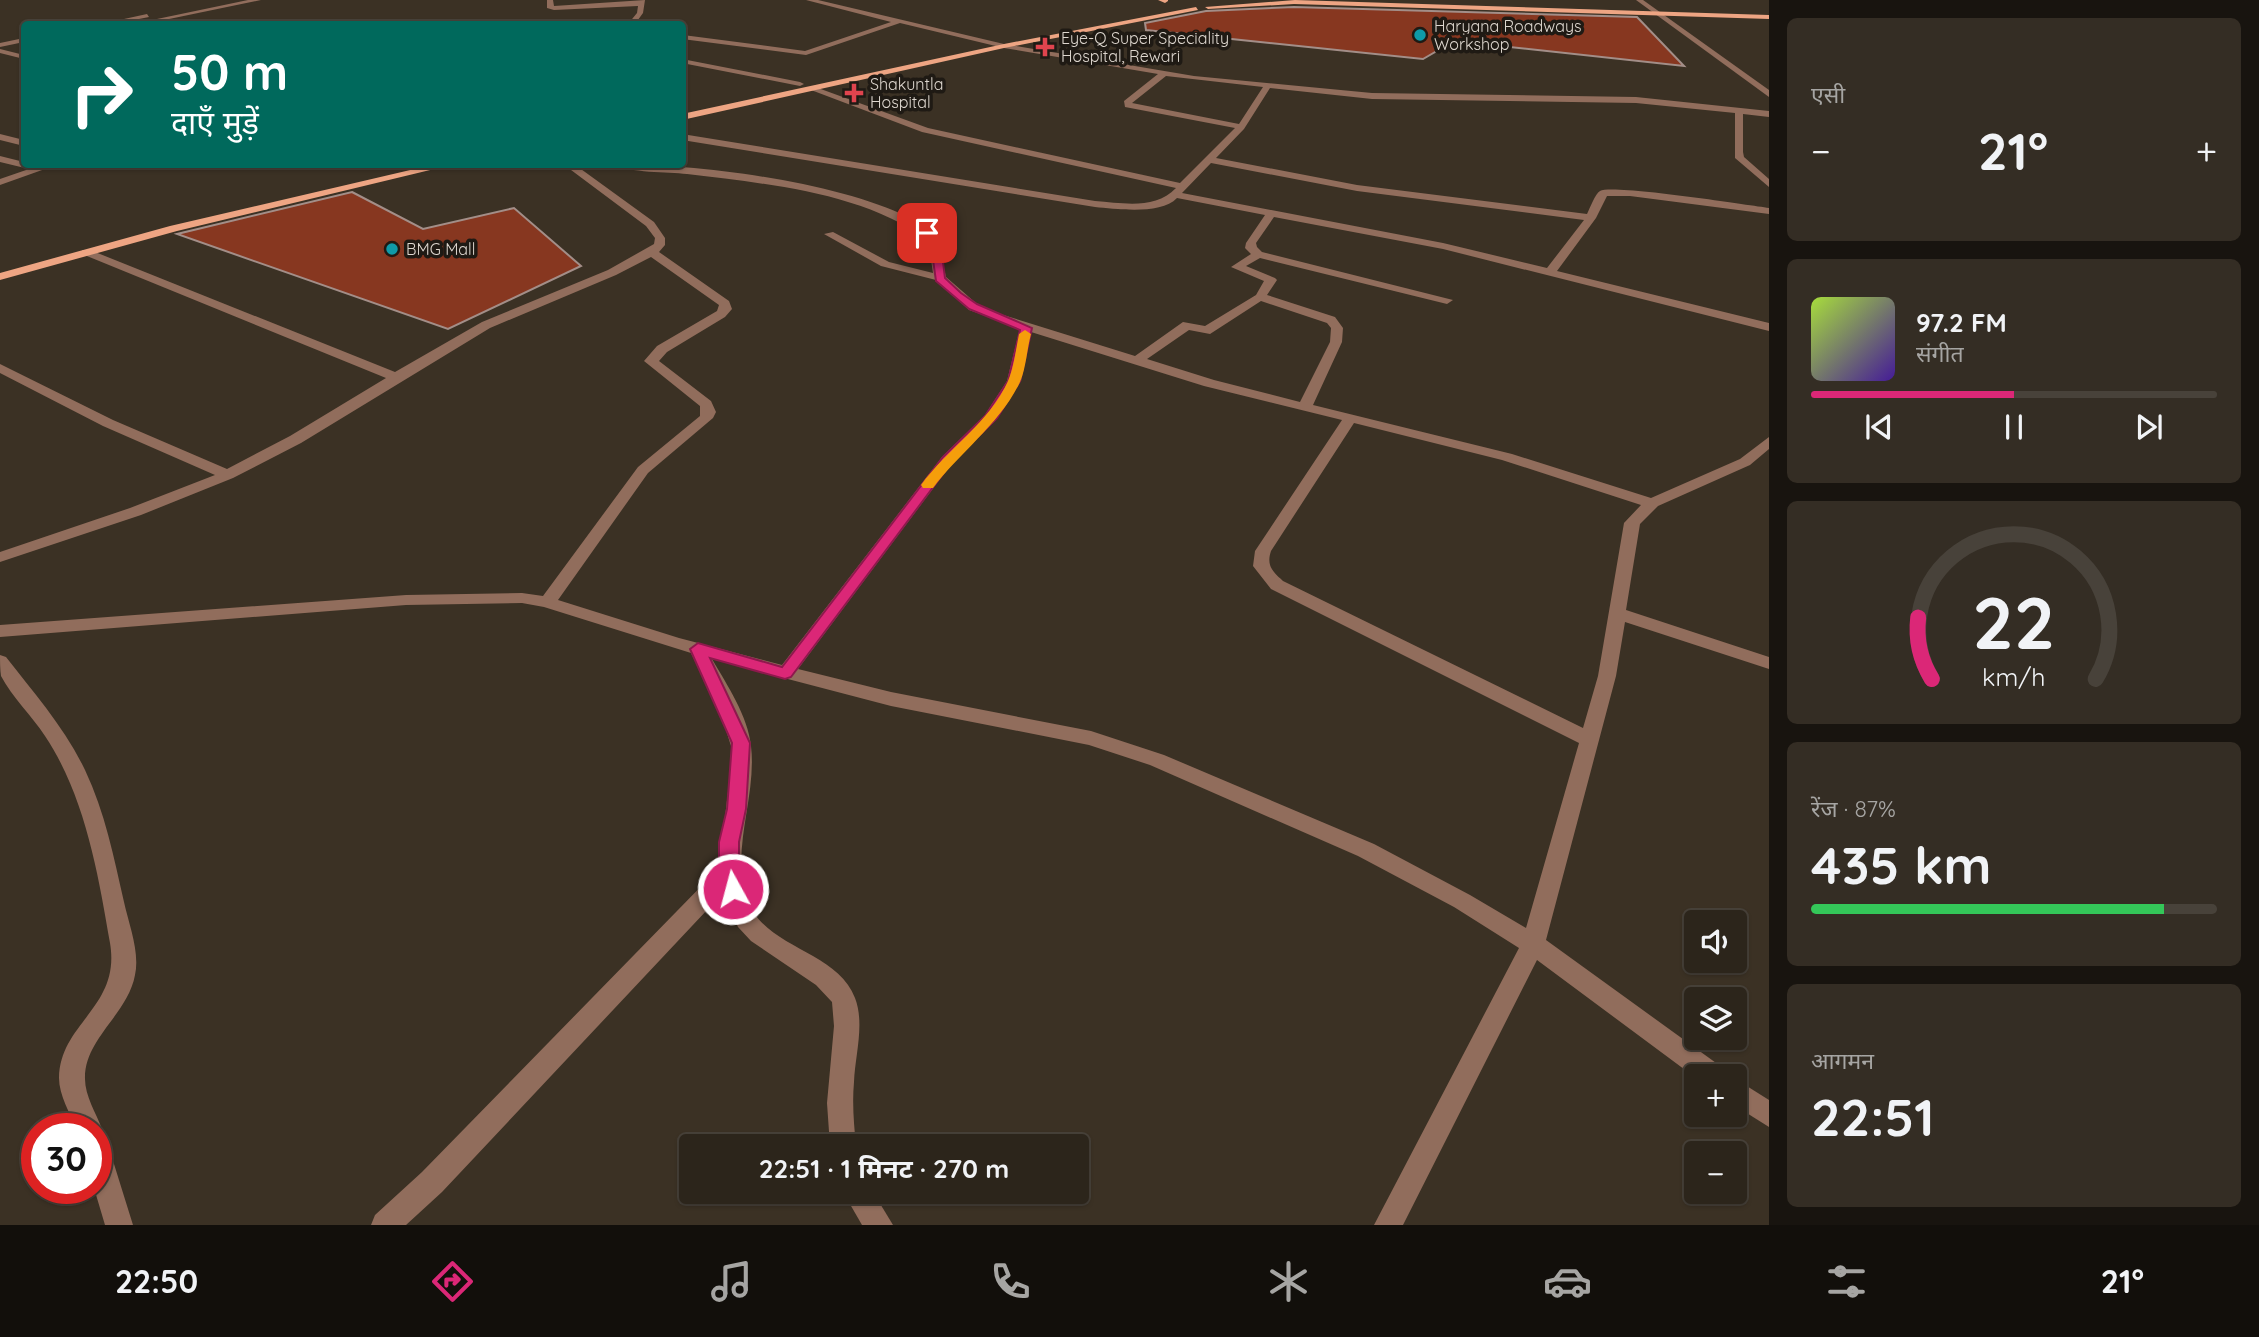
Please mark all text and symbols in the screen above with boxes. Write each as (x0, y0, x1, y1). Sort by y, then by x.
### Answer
place label: Haryana Roadways Workshop (1434, 16, 1581, 54)
marker: Haryana Roadways Workshop (1412, 27, 1428, 43)
place label: Eye-Q Super Speciality Hospital, Rewari (1061, 28, 1229, 66)
marker: Eye-Q Super Speciality Hospital, Rewari (1035, 37, 1055, 57)
text: 50 m (171, 41, 288, 102)
icon: right (56, 49, 147, 140)
place label: Shakuntla Hospital (870, 74, 943, 112)
text: एसी (1811, 80, 1845, 109)
marker: Shakuntla Hospital (844, 83, 864, 103)
text: दाएँ मुड़ें (171, 102, 259, 142)
text: 21° (1978, 118, 2048, 183)
text: − (1811, 127, 1831, 175)
text: + (2196, 127, 2217, 175)
pin (897, 203, 957, 263)
icon: arrive (908, 214, 946, 252)
place label: BMG Mall (406, 239, 475, 259)
marker: BMG Mall (384, 241, 400, 257)
text: 97.2 FM (1916, 306, 2007, 339)
text: संगीत (1916, 339, 1964, 368)
icon: previous (1860, 408, 1898, 446)
icon: pause (1995, 408, 2033, 446)
icon: next (2130, 408, 2168, 446)
text: 22 (1973, 576, 2055, 667)
text: km/h (1982, 660, 2046, 691)
text: रेंज · 87% (1811, 794, 1896, 823)
text: 435 km (1811, 832, 1992, 897)
position arrow (696, 852, 770, 926)
map controls (1684, 910, 1747, 1204)
button: sound (1684, 910, 1747, 973)
button: layers (1684, 987, 1747, 1050)
text: आगमन (1811, 1046, 1874, 1075)
button: + (1684, 1064, 1747, 1127)
text: 22:51 (1811, 1084, 1935, 1149)
speed limit sign: 30 (21, 1113, 112, 1204)
button: − (1684, 1141, 1747, 1204)
text: 22:51 · 1 मिनट · 270 m (759, 1152, 1009, 1185)
icon: directions (428, 1257, 477, 1306)
icon: music (707, 1257, 756, 1306)
icon: phone (986, 1257, 1035, 1306)
icon: climate (1264, 1257, 1313, 1306)
icon: car (1543, 1257, 1592, 1306)
icon: filters (1822, 1257, 1871, 1306)
text: 22:50 (115, 1261, 198, 1301)
text: 21° (2101, 1261, 2144, 1301)

